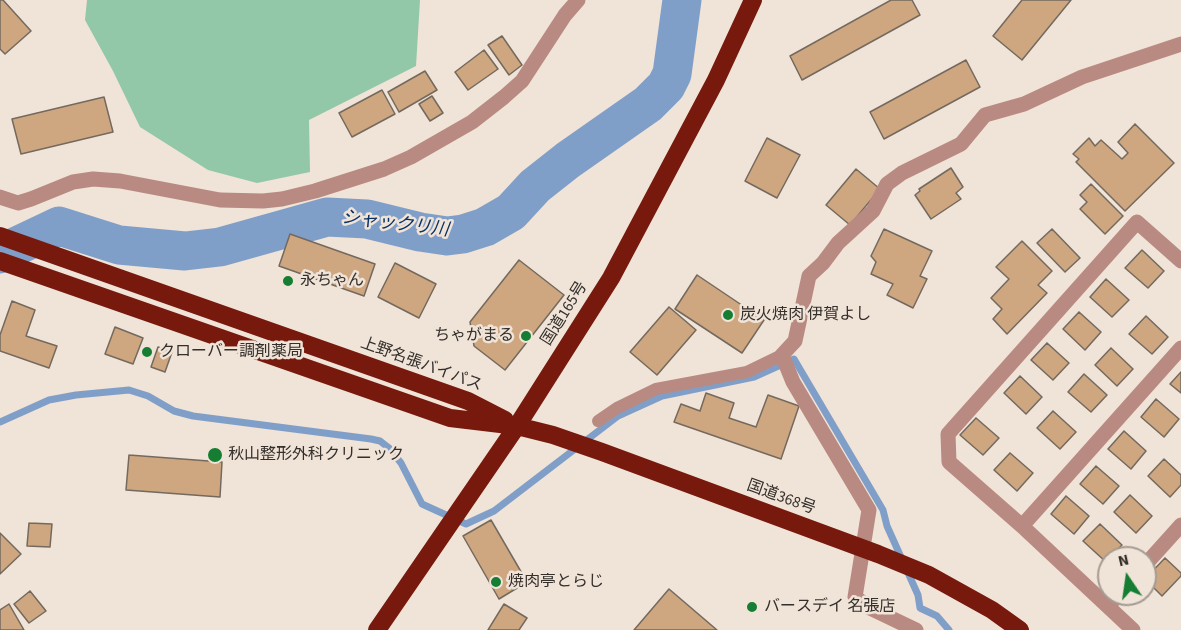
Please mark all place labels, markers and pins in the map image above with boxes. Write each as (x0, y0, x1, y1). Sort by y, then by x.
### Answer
place label: 永ちゃん (300, 271, 364, 291)
marker: 永ちゃん (281, 274, 295, 288)
place label: 炭火焼肉 伊賀よし (740, 305, 871, 325)
marker: 炭火焼肉 伊賀よし (721, 308, 735, 322)
place label: ちゃがまる (434, 326, 514, 346)
marker: ちゃがまる (519, 329, 533, 343)
place label: クローバー調剤薬局 (159, 342, 303, 362)
marker: クローバー調剤薬局 (140, 345, 154, 359)
place label: 秋山整形外科クリニック (228, 445, 404, 465)
marker: 秋山整形外科クリニック (206, 446, 224, 464)
place label: 焼肉亭とらじ (508, 572, 604, 592)
marker: 焼肉亭とらじ (489, 575, 503, 589)
place label: バースデイ 名張店 (764, 597, 895, 617)
marker: バースデイ 名張店 (745, 600, 759, 614)

